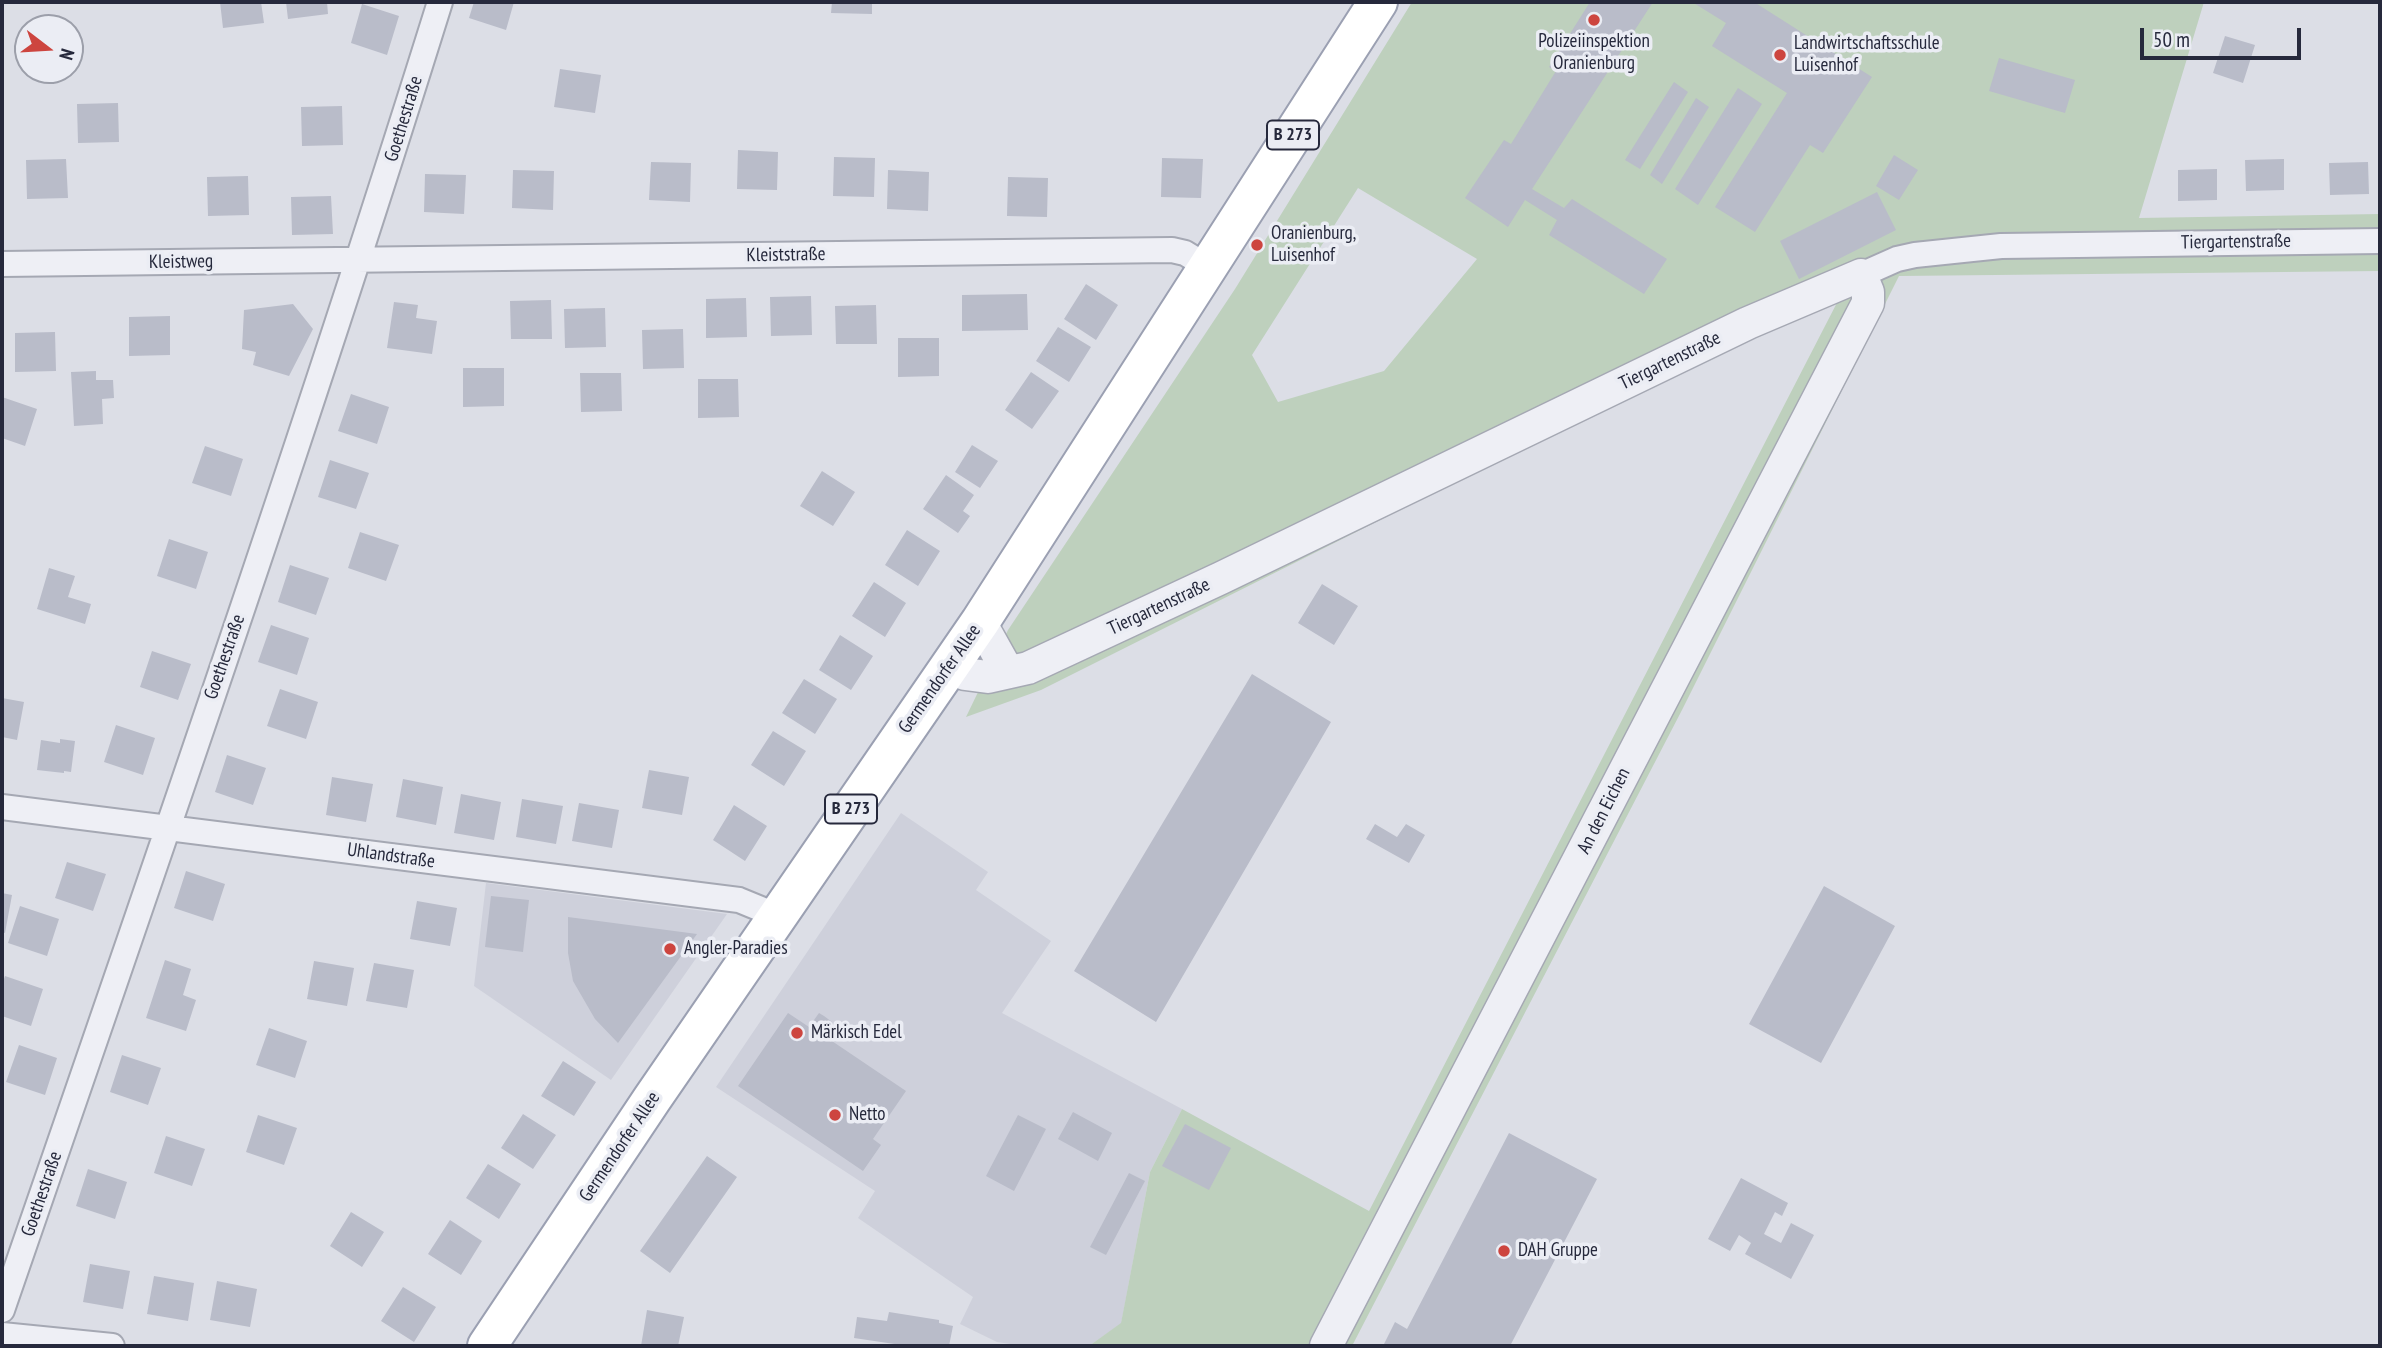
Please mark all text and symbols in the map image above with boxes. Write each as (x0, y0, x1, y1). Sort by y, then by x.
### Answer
marker: Polizeiinspektion Oranienburg (1586, 12, 1602, 28)
north arrow (14, 14, 84, 84)
scale bar (2144, 14, 2305, 58)
text: 50 m (2153, 26, 2190, 53)
place label: Polizeiinspektion Oranienburg (1538, 31, 1650, 75)
place label: Landwirtschaftsschule Luisenhof (1794, 33, 1940, 77)
text: N (54, 46, 80, 63)
marker: Landwirtschaftsschule Luisenhof (1772, 47, 1788, 63)
street label: Goethestraße (380, 73, 428, 165)
road number: B 273 (1267, 120, 1319, 150)
place label: Oranienburg, Luisenhof (1271, 223, 1356, 267)
street label: Tiergartenstraße (2181, 230, 2291, 254)
marker: Oranienburg, Luisenhof (1249, 237, 1265, 253)
street label: Kleiststraße (746, 243, 826, 267)
street label: Kleistweg (149, 250, 213, 274)
street label: Tiergartenstraße (1616, 327, 1724, 395)
street label: Tiergartenstraße (1104, 573, 1214, 641)
street label: Goethestraße (200, 611, 250, 703)
street label: Germendorfer Allee (894, 620, 986, 738)
street label: An den Eichen (1573, 764, 1635, 858)
road number: B 273 (825, 794, 877, 824)
street label: Uhlandstraße (346, 839, 436, 873)
place label: Angler-Paradies (684, 938, 788, 960)
marker: Angler-Paradies (662, 941, 678, 957)
place label: Märkisch Edel (811, 1022, 902, 1044)
marker: Märkisch Edel (789, 1025, 805, 1041)
street label: Germendorfer Allee (575, 1088, 665, 1206)
place label: Netto (849, 1104, 886, 1126)
marker: Netto (827, 1107, 843, 1123)
street label: Goethestraße (17, 1148, 67, 1240)
place label: DAH Gruppe (1518, 1240, 1598, 1262)
marker: DAH Gruppe (1496, 1243, 1512, 1259)

